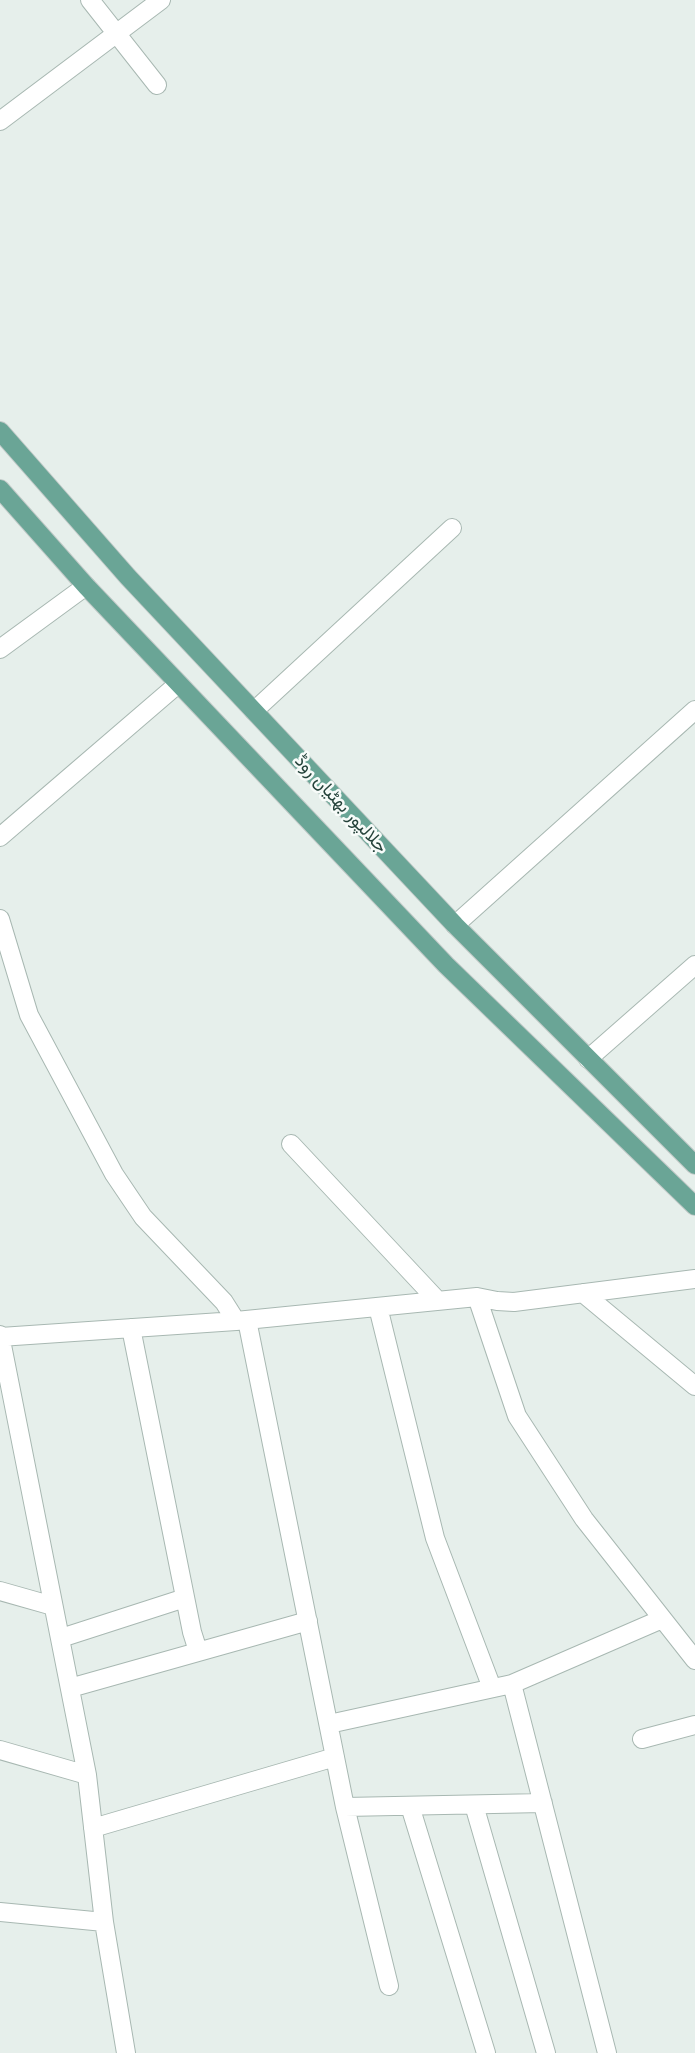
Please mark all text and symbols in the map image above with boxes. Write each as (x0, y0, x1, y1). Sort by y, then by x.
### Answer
street label: جلالپور بھٹیاں روڈ (290, 750, 392, 858)

